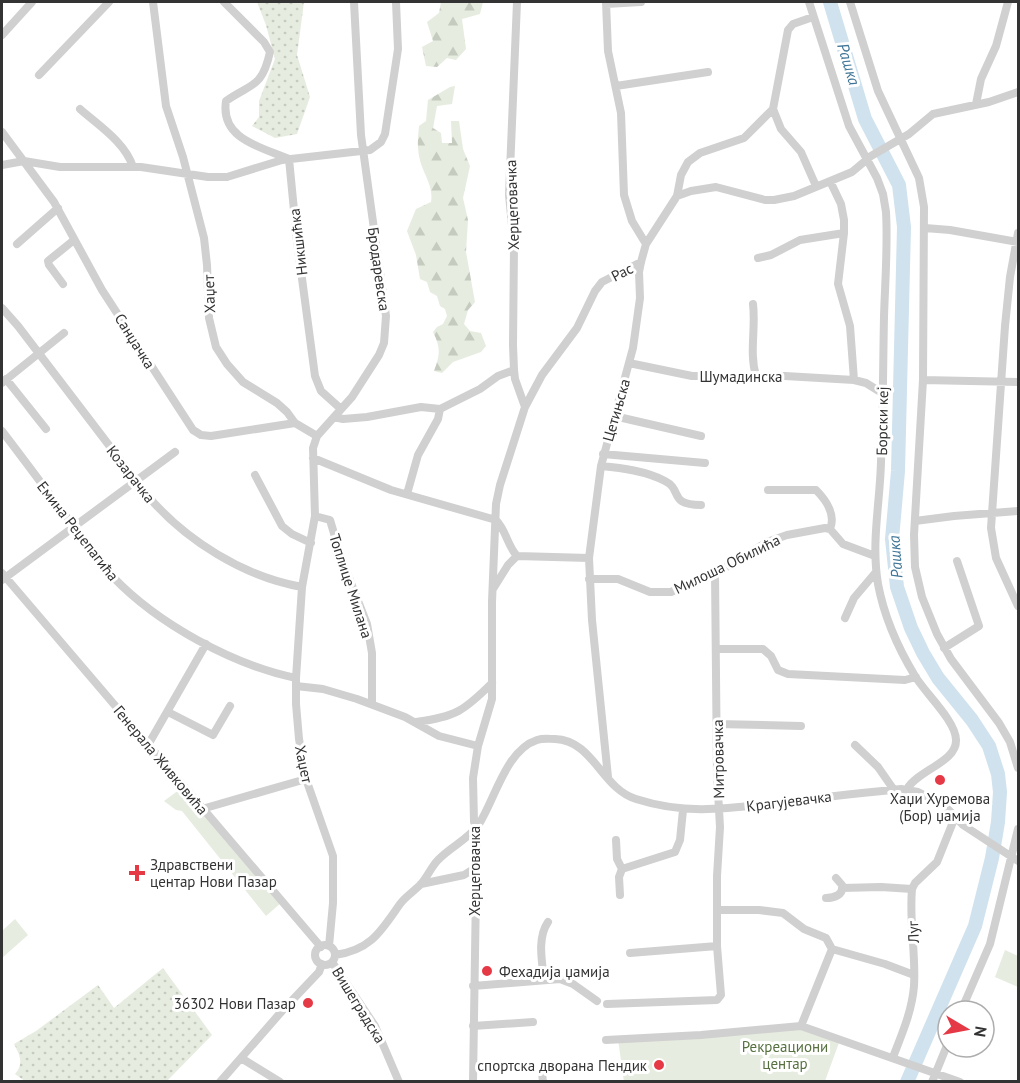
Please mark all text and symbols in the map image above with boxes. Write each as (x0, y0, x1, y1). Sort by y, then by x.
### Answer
water label: Рашка (833, 41, 865, 88)
street label: Херцеговачка (501, 159, 523, 251)
street label: Никшићка (284, 207, 312, 277)
street label: Бродаревска (364, 226, 394, 312)
street label: Рас (608, 258, 636, 285)
street label: Хаџет (199, 274, 219, 313)
street label: Санџачка (111, 310, 159, 372)
street label: Шумадинска (699, 367, 783, 386)
street label: Цетињска (598, 376, 634, 444)
street label: Борски кеј (872, 386, 892, 456)
street label: Козарачка (103, 441, 159, 507)
street label: Емина Реџепагића (33, 477, 123, 585)
street label: Милоша Обилића (671, 530, 783, 598)
street label: Топлице Милана (325, 531, 377, 641)
water label: Рашка (884, 535, 906, 579)
street label: Генерала Живковића (110, 701, 212, 819)
street label: Митровачка (708, 719, 728, 799)
street label: Хаџет (291, 743, 317, 785)
marker: Хаџи Хуремова (Бор) џамија (933, 773, 947, 787)
street label: Крагујевачка (745, 786, 833, 816)
place label: Хаџи Хуремова (Бор) џамија (890, 789, 990, 825)
street label: Херцеговачка (465, 826, 484, 916)
place label: Здравствени центар Нови Пазар (150, 855, 277, 891)
marker: Здравствени центар Нови Пазар (128, 864, 146, 882)
street label: Луг (903, 920, 923, 944)
place label: Фехадија џамија (499, 962, 610, 981)
street label: Вишеградска (328, 963, 390, 1047)
marker: Фехадија џамија (480, 964, 494, 978)
place label: 36302 Нови Пазар (174, 994, 296, 1013)
marker: 36302 Нови Пазар (301, 996, 315, 1010)
north arrow (936, 999, 996, 1059)
text: N (970, 1025, 992, 1039)
park label: Рекреациони центар (742, 1037, 828, 1073)
place label: спортска дворана Пендик (477, 1056, 648, 1075)
marker: спортска дворана Пендик (652, 1058, 666, 1072)

